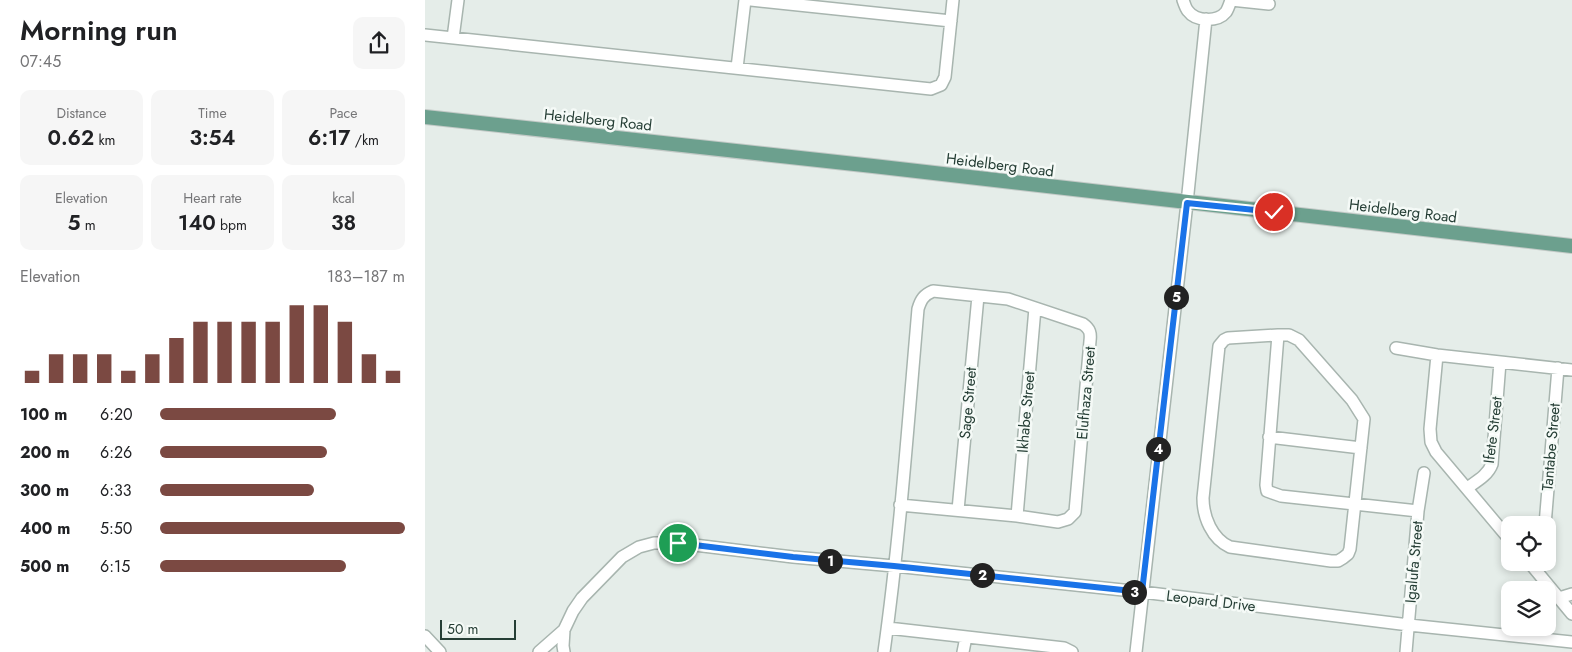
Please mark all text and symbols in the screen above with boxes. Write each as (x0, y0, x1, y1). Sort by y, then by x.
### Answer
text: Morning run (20, 10, 178, 51)
button: share (353, 17, 405, 69)
text: 07:45 (20, 50, 61, 73)
text: Distance (56, 103, 107, 123)
text: Time (198, 103, 227, 123)
text: Pace (330, 103, 357, 123)
street label: Heidelberg Road (543, 103, 653, 137)
text: 0.62 (47, 123, 94, 153)
text: 3:54 (189, 123, 236, 153)
text: 6:17 (308, 123, 351, 153)
text: km (94, 130, 116, 150)
text: /km (351, 130, 379, 150)
street label: Heidelberg Road (945, 147, 1055, 183)
text: Elevation (55, 188, 108, 208)
text: Heart rate (183, 188, 242, 208)
text: kcal (332, 188, 355, 208)
pin (1253, 191, 1295, 233)
street label: Heidelberg Road (1348, 193, 1458, 229)
icon: check (1260, 198, 1288, 226)
text: 5 (67, 208, 80, 238)
text: 140 (178, 208, 216, 238)
text: 38 (331, 208, 356, 238)
text: m (80, 215, 96, 235)
text: bpm (216, 215, 247, 235)
text: Elevation (20, 265, 80, 288)
text: 183–187 m (327, 265, 405, 288)
pin: 5 (1163, 284, 1189, 310)
text: 5 (1172, 287, 1181, 307)
street label: Elufhaza Street (1071, 345, 1101, 440)
street label: Sage Street (954, 366, 982, 440)
street label: Ikhabe Street (1011, 370, 1041, 454)
street label: Ifete Street (1478, 395, 1508, 465)
street label: Tantabe Street (1536, 402, 1566, 492)
text: 100 m (20, 403, 67, 426)
text: 6:20 (100, 403, 133, 426)
pin: 4 (1145, 436, 1171, 462)
text: 4 (1154, 439, 1163, 459)
text: 200 m (20, 441, 70, 464)
text: 6:26 (100, 441, 132, 464)
text: 300 m (20, 479, 69, 502)
text: 6:33 (100, 479, 132, 502)
map controls (1501, 516, 1556, 636)
button: locate (1501, 516, 1556, 571)
text: 400 m (20, 517, 70, 540)
text: 5:50 (100, 517, 132, 540)
street label: Igalufa Street (1399, 520, 1429, 604)
pin (657, 522, 699, 564)
icon: arrive (664, 529, 692, 557)
pin: 1 (817, 548, 843, 574)
text: 1 (827, 551, 834, 571)
text: 500 m (20, 555, 69, 578)
text: 6:15 (100, 555, 130, 578)
pin: 2 (969, 562, 995, 588)
text: 2 (978, 565, 987, 585)
pin: 3 (1121, 580, 1147, 604)
button: layers (1501, 581, 1556, 636)
text: 3 (1130, 582, 1139, 602)
street label: Leopard Drive (1165, 585, 1257, 617)
scale bar (440, 617, 516, 640)
text: 50 m (447, 619, 478, 639)

